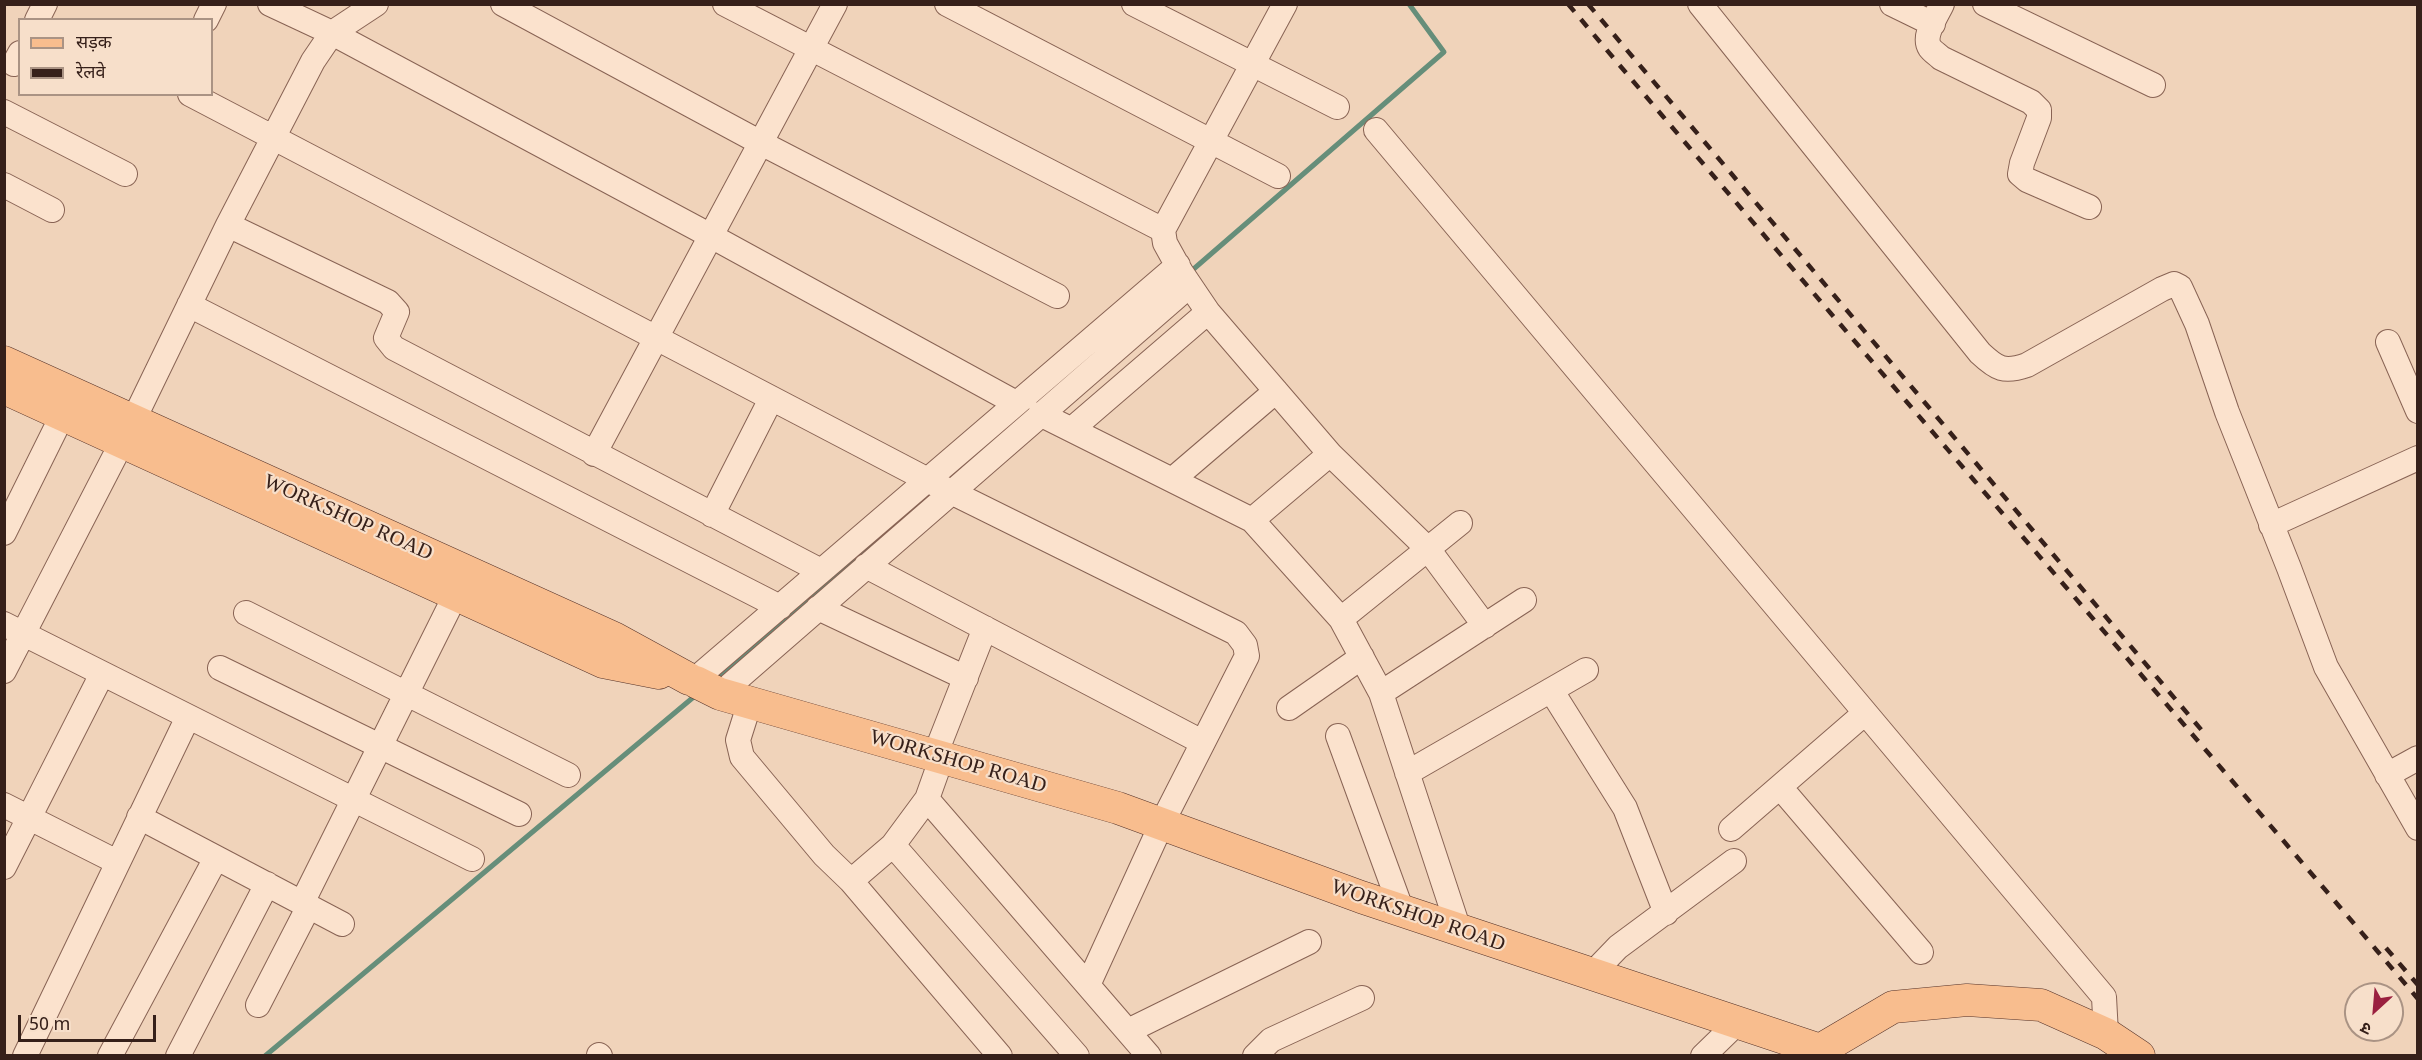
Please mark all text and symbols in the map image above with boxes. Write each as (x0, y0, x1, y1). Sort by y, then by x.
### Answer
legend (18, 18, 213, 96)
text: सड़क (76, 32, 112, 55)
text: रेलवे (76, 62, 106, 85)
street label: WORKSHOP ROAD (260, 470, 436, 566)
street label: WORKSHOP ROAD (867, 725, 1049, 799)
street label: WORKSHOP ROAD (1328, 875, 1508, 957)
north arrow (2344, 982, 2404, 1042)
scale bar (21, 1003, 159, 1041)
text: 50 m (29, 1014, 70, 1037)
text: उ (2358, 1015, 2376, 1038)

